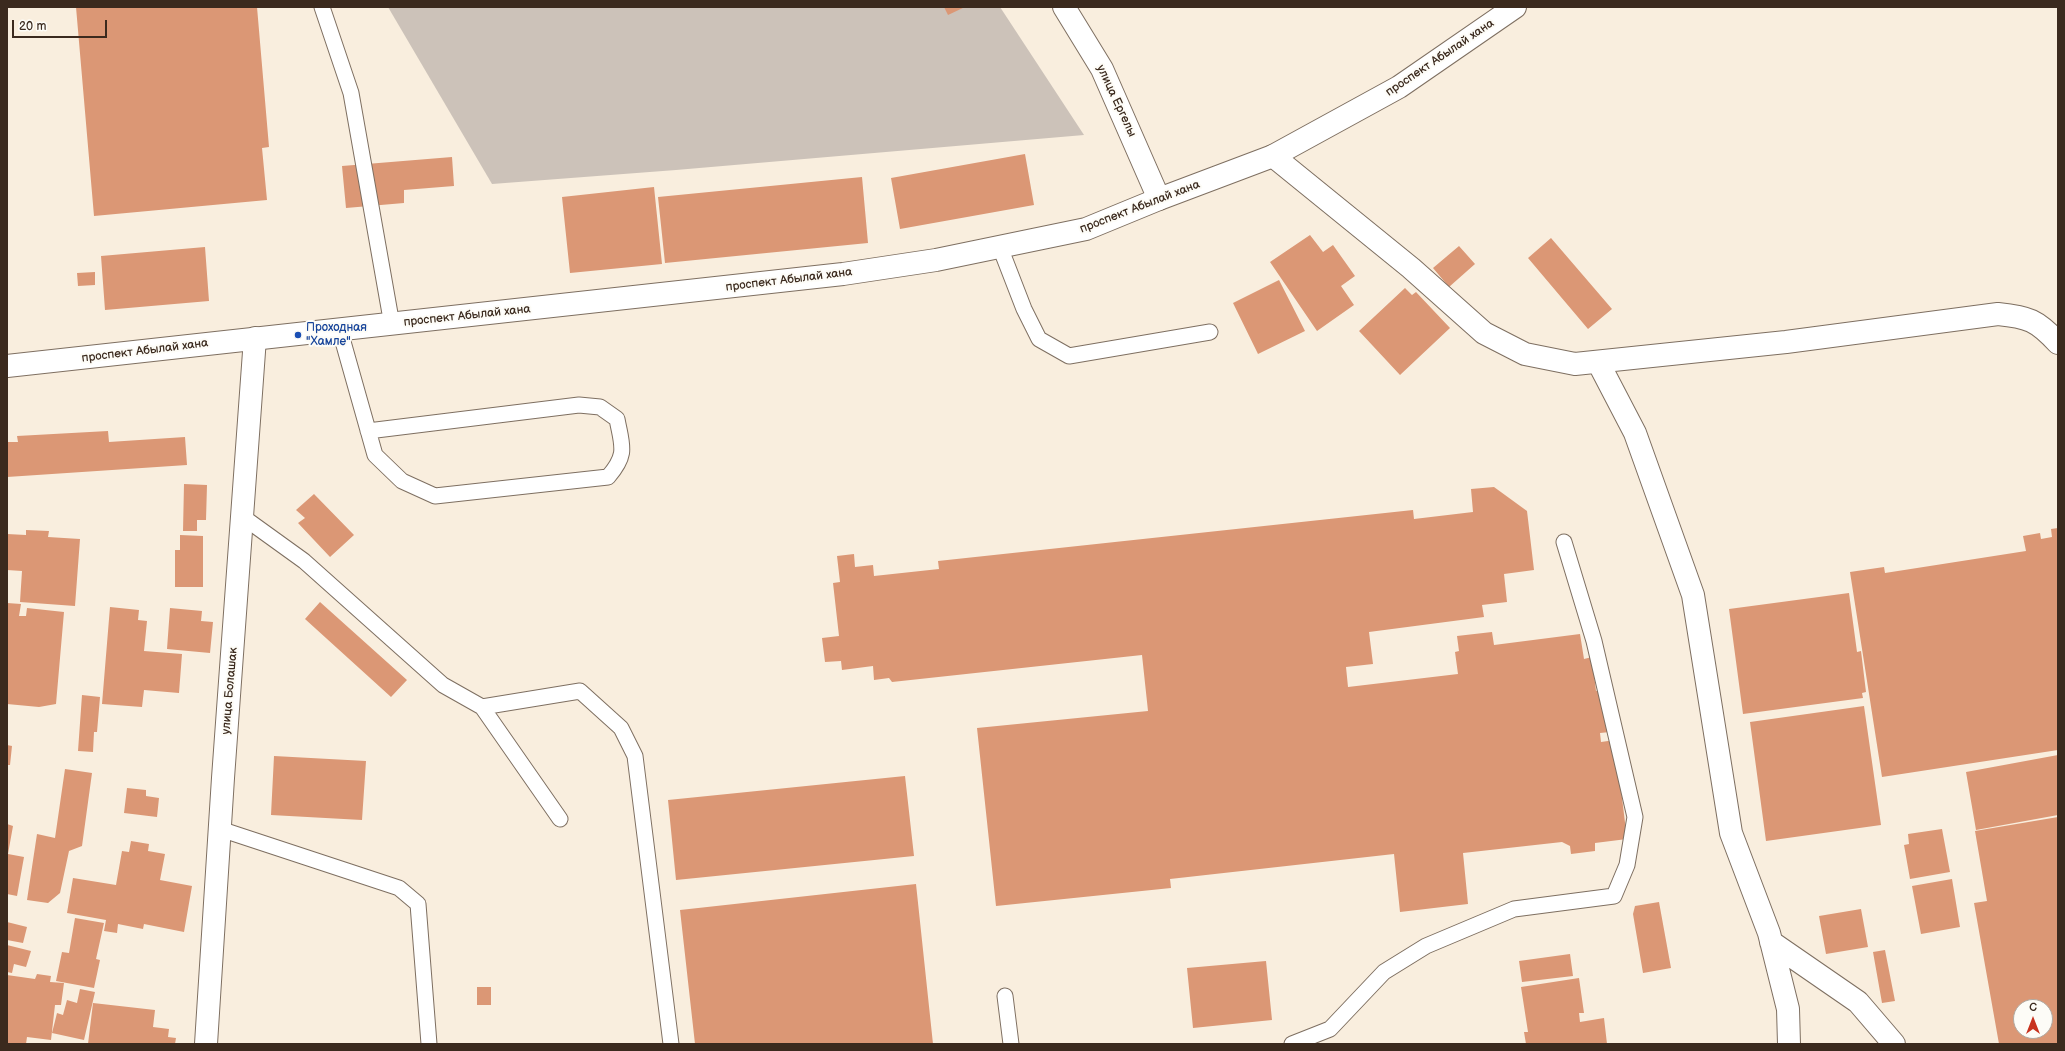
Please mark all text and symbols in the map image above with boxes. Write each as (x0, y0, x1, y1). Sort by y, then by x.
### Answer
scale bar (14, 12, 109, 38)
street label: проспект Абылай хана (1383, 16, 1497, 100)
text: 20 m (19, 19, 46, 34)
street label: улица Ергелы (1093, 63, 1139, 139)
street label: проспект Абылай хана (1078, 177, 1202, 237)
street label: проспект Абылай хана (725, 265, 853, 295)
street label: проспект Абылай хана (403, 302, 531, 330)
place label: Проходная "Хамле" (306, 321, 367, 349)
marker: Проходная "Хамле" (293, 330, 303, 340)
street label: проспект Абылай хана (81, 336, 209, 366)
street label: улица Болашак (219, 647, 241, 735)
north arrow (2013, 999, 2053, 1039)
text: С (2029, 1001, 2037, 1014)

